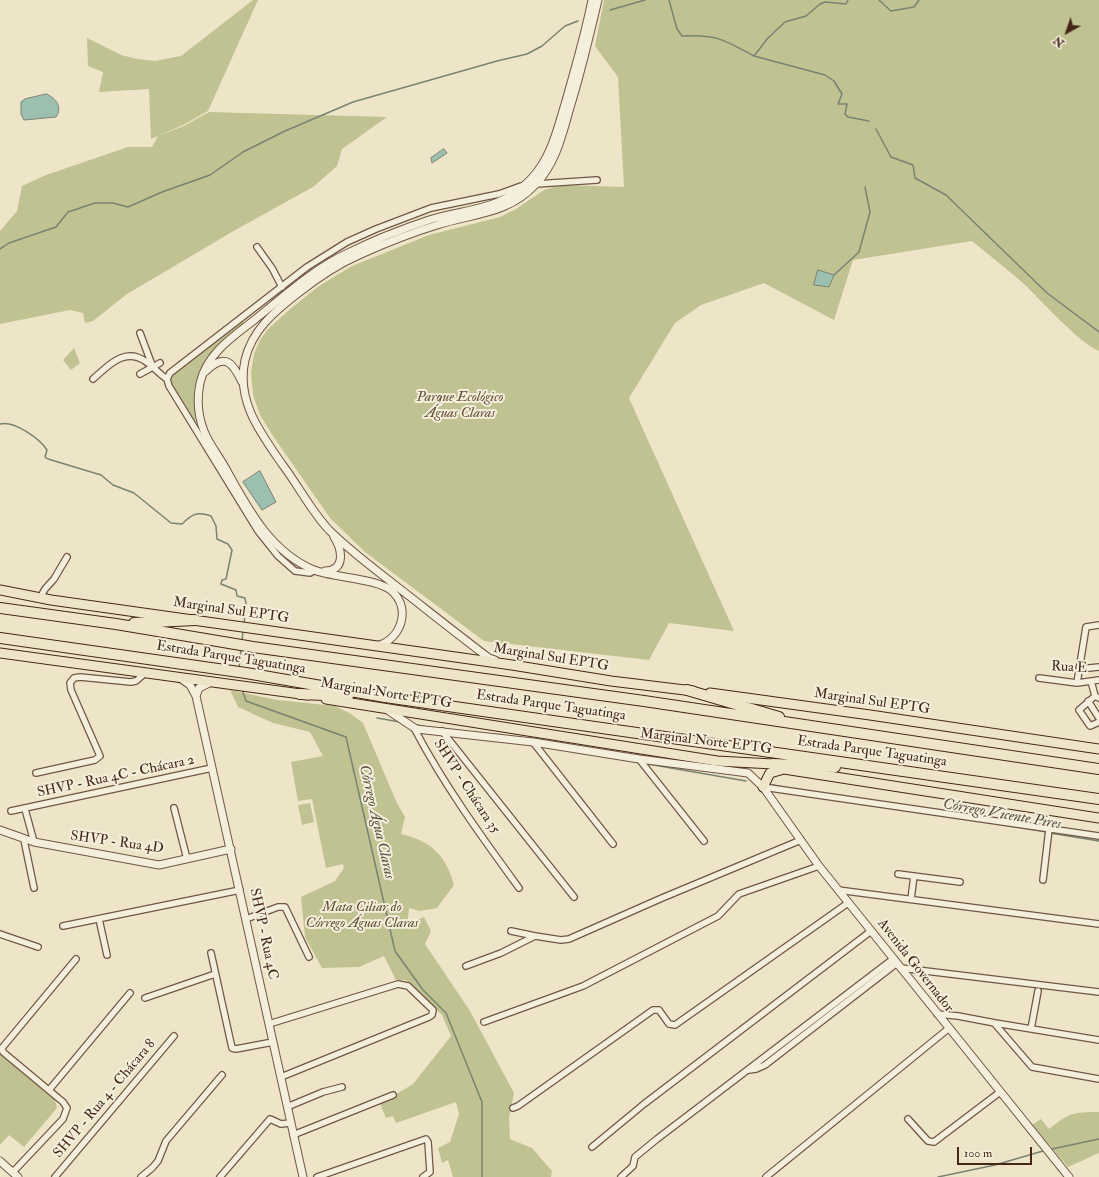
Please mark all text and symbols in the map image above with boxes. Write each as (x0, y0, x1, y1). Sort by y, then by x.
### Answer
north arrow (1047, 12, 1087, 52)
text: N (1051, 33, 1067, 50)
park label: Parque Ecológico Águas Claras (417, 390, 503, 422)
street label: Marginal Sul EPTG (172, 595, 290, 627)
street label: Estrada Parque Taguatinga (155, 638, 307, 678)
street label: Marginal Sul EPTG (492, 641, 610, 675)
street label: Rua E (1051, 659, 1087, 677)
street label: Marginal Norte EPTG (319, 675, 453, 713)
street label: Marginal Sul EPTG (813, 686, 931, 718)
street label: Estrada Parque Taguatinga (475, 687, 627, 725)
street label: Marginal Norte EPTG (639, 726, 773, 758)
street label: Estrada Parque Taguatinga (796, 733, 948, 771)
street label: SHVP - Chácara 35 (429, 737, 503, 837)
street label: SHVP - Rua 4C - Chácara 2 (36, 752, 196, 802)
water label: Córrego Água Claras (354, 763, 398, 881)
water label: Córrego Vicente Pires (942, 796, 1062, 834)
street label: SHVP - Rua 4D (69, 828, 165, 858)
street label: SHVP - Rua 4C (245, 887, 281, 981)
park label: Mata Ciliar do Córrego Águas Claras (306, 900, 418, 932)
street label: Avenida Governador (873, 916, 957, 1016)
street label: SHVP - Rua 4 - Chácara 8 (51, 1036, 159, 1162)
scale bar (959, 1139, 1034, 1165)
text: 100 m (964, 1146, 992, 1161)

